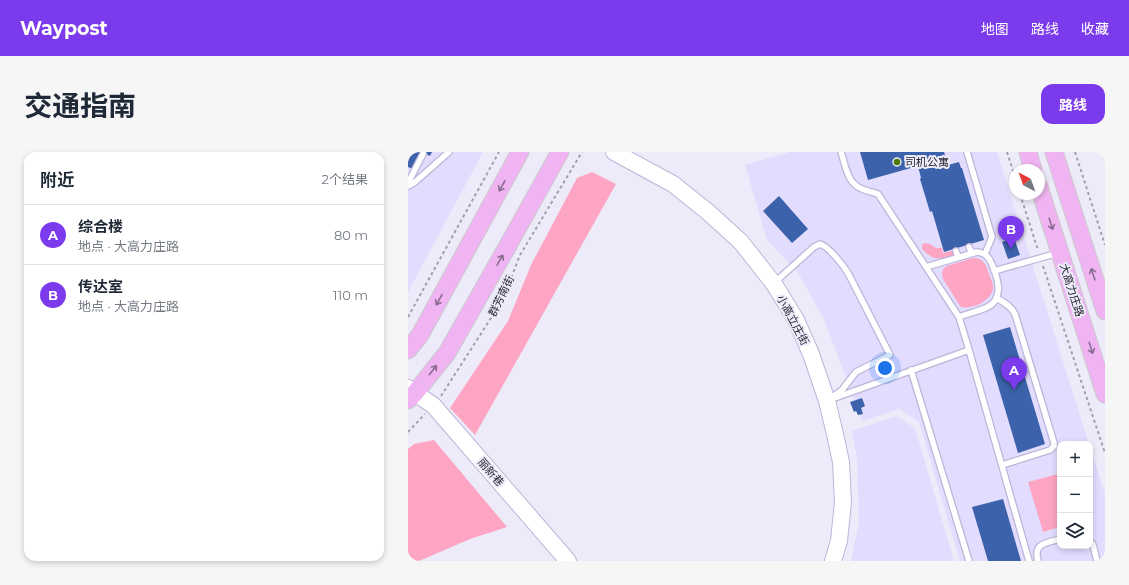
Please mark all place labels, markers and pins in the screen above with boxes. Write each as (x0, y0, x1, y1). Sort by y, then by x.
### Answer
place label: 司机公寓 (905, 155, 949, 169)
marker: 司机公寓 (892, 157, 902, 167)
pin: B (998, 216, 1024, 249)
pin: A (1001, 357, 1027, 390)

